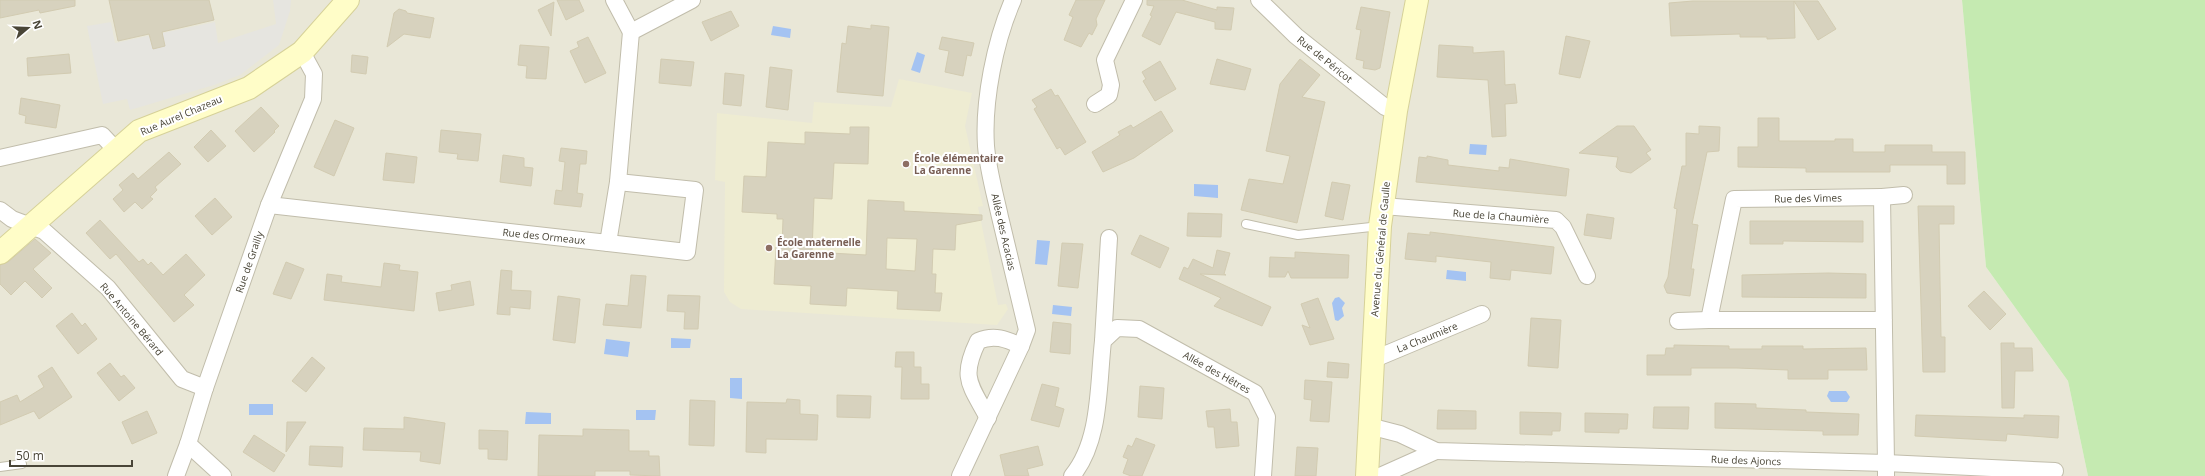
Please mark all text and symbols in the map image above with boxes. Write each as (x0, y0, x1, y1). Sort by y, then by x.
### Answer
north arrow (8, 8, 48, 48)
text: N (29, 18, 46, 31)
street label: Rue de Péricot (1294, 32, 1356, 86)
street label: Rue Aurel Chazeau (138, 91, 224, 139)
place label: École élémentaire La Garenne (914, 151, 1004, 177)
marker: École élémentaire La Garenne (901, 159, 911, 169)
street label: Avenue du Général de Gaulle (1367, 180, 1393, 317)
street label: Rue des Vimes (1774, 190, 1842, 206)
street label: Allée des Acacias (988, 192, 1020, 272)
street label: Rue de la Chaumière (1452, 206, 1550, 226)
street label: Rue des Ormeaux (502, 225, 587, 247)
street label: Rue de Grailly (232, 228, 266, 295)
place label: École maternelle La Garenne (777, 235, 861, 261)
marker: École maternelle La Garenne (764, 243, 774, 253)
street label: Rue Antoine Bérard (97, 280, 167, 358)
street label: La Chaumière (1394, 318, 1460, 356)
street label: Allée des Hêtres (1181, 348, 1254, 396)
scale bar (10, 442, 132, 468)
text: 50 m (16, 447, 44, 464)
street label: Rue des Ajoncs (1711, 452, 1782, 468)

